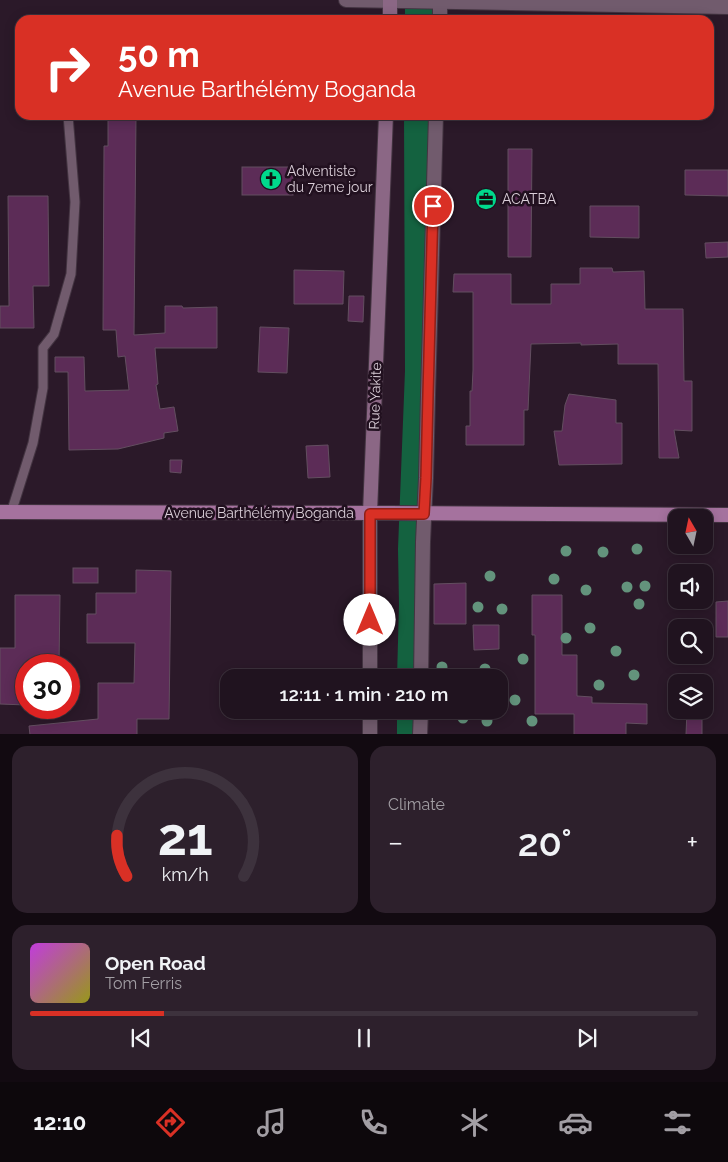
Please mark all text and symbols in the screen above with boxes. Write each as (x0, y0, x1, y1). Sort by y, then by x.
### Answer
text: 50 m (118, 34, 200, 75)
icon: right (35, 35, 100, 100)
text: Avenue Barthélémy Boganda (118, 76, 416, 102)
place label: Adventiste du 7eme jour (287, 163, 373, 195)
church icon: Adventiste du 7eme jour (259, 167, 283, 191)
pin (412, 185, 454, 227)
office icon: ACATBA (474, 187, 498, 211)
place label: ACATBA (502, 191, 557, 207)
icon: arrive (419, 192, 447, 220)
street label: Rue Yakite (366, 362, 384, 430)
street label: Avenue Barthélémy Boganda (164, 505, 354, 521)
north arrow (668, 509, 712, 554)
map controls (668, 509, 713, 719)
button: sound (668, 564, 713, 609)
position arrow (343, 593, 395, 645)
button: search (668, 619, 713, 664)
speed limit sign: 30 (15, 654, 80, 719)
button: layers (668, 674, 713, 719)
text: 12:11 · 1 min · 210 m (280, 683, 448, 705)
text: Climate (388, 795, 445, 814)
text: 21 (157, 806, 213, 867)
text: 20° (518, 820, 572, 865)
text: − (388, 826, 403, 859)
text: + (686, 826, 698, 859)
text: km/h (161, 864, 209, 885)
text: Open Road (105, 952, 206, 974)
text: Tom Ferris (105, 974, 182, 993)
icon: previous (127, 1024, 155, 1052)
icon: pause (350, 1024, 378, 1052)
icon: next (573, 1024, 601, 1052)
icon: directions (153, 1105, 188, 1140)
icon: music (254, 1105, 289, 1140)
icon: phone (356, 1105, 391, 1140)
icon: climate (457, 1105, 492, 1140)
icon: car (558, 1105, 593, 1140)
icon: filters (660, 1105, 695, 1140)
text: 12:10 (33, 1109, 86, 1135)

